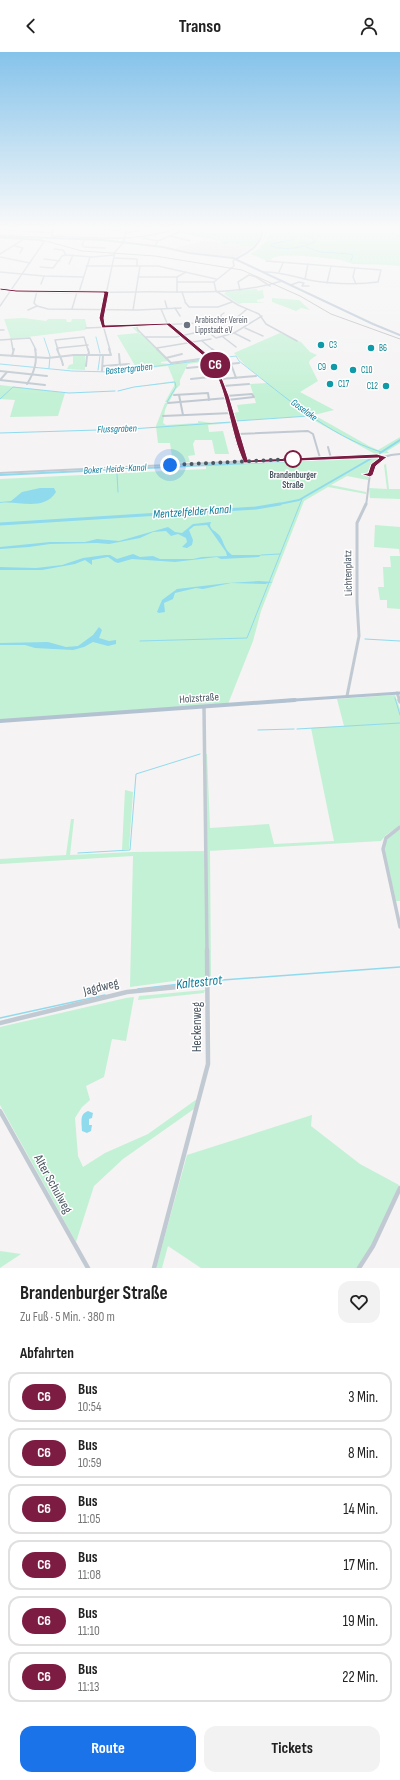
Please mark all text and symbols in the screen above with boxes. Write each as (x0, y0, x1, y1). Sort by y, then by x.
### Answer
icon: back (20, 15, 42, 37)
icon: person (358, 15, 380, 37)
text: Transo (179, 16, 221, 37)
place label: Arabischer Verein Lippstadt eV (194, 315, 248, 336)
marker: Arabischer Verein Lippstadt eV (182, 320, 192, 330)
marker: C3 (316, 340, 326, 350)
place label: C3 (329, 340, 337, 351)
marker: B6 (366, 343, 376, 353)
place label: B6 (379, 343, 387, 354)
line badge: C6 (197, 352, 233, 378)
text: C6 (208, 356, 222, 373)
water label: Bastertgraben (105, 361, 153, 377)
place label: C9 (318, 362, 326, 373)
marker: C9 (329, 362, 339, 372)
marker: C10 (348, 365, 358, 375)
place label: C10 (361, 365, 373, 376)
marker: C17 (325, 379, 335, 389)
place label: C17 (338, 379, 349, 390)
place label: C12 (367, 381, 378, 392)
marker: C12 (381, 381, 391, 391)
water label: Goselake (288, 396, 320, 424)
water label: Flussgraben (97, 422, 137, 436)
marker: Brandenburger Straße (284, 450, 302, 468)
your location (160, 455, 180, 475)
water label: Boker-Heide-Kanal (83, 461, 148, 477)
place label: Brandenburger Straße (269, 470, 317, 491)
water label: Mentzelfelder Kanal (152, 502, 232, 522)
street label: Lichtenplatz (341, 550, 355, 596)
street label: Holzstraße (179, 690, 219, 706)
water label: Kaltestrot (175, 971, 224, 993)
street label: Jagdweg (81, 975, 120, 999)
street label: Heckenweg (189, 1002, 205, 1052)
street label: Alter Schulweg (30, 1151, 76, 1216)
button: heart (338, 1281, 380, 1323)
text: Brandenburger Straße (20, 1282, 168, 1305)
text: Zu Fuß · 5 Min. · 380 m (20, 1309, 115, 1325)
text: Abfahrten (20, 1344, 74, 1363)
text: Bus (78, 1380, 97, 1399)
text: C6 (37, 1388, 51, 1405)
text: 3 Min. (348, 1388, 378, 1407)
text: 10:54 (78, 1399, 101, 1415)
text: Bus (78, 1436, 97, 1455)
text: C6 (37, 1444, 51, 1461)
text: 8 Min. (348, 1444, 378, 1463)
text: 10:59 (78, 1455, 102, 1471)
text: Bus (78, 1492, 97, 1511)
text: C6 (37, 1500, 51, 1517)
text: 14 Min. (343, 1500, 378, 1519)
text: 11:05 (78, 1511, 101, 1527)
text: Bus (78, 1548, 97, 1567)
text: C6 (37, 1556, 51, 1573)
text: 17 Min. (343, 1556, 378, 1575)
text: 11:08 (78, 1567, 101, 1583)
text: Bus (78, 1604, 97, 1623)
text: C6 (37, 1612, 51, 1629)
text: 19 Min. (343, 1612, 378, 1631)
text: 11:10 (78, 1623, 100, 1639)
text: Bus (78, 1660, 97, 1679)
text: C6 (37, 1668, 51, 1685)
text: 22 Min. (342, 1668, 378, 1687)
text: 11:13 (78, 1679, 100, 1695)
button: Route (20, 1726, 196, 1772)
button: Tickets (204, 1726, 380, 1772)

